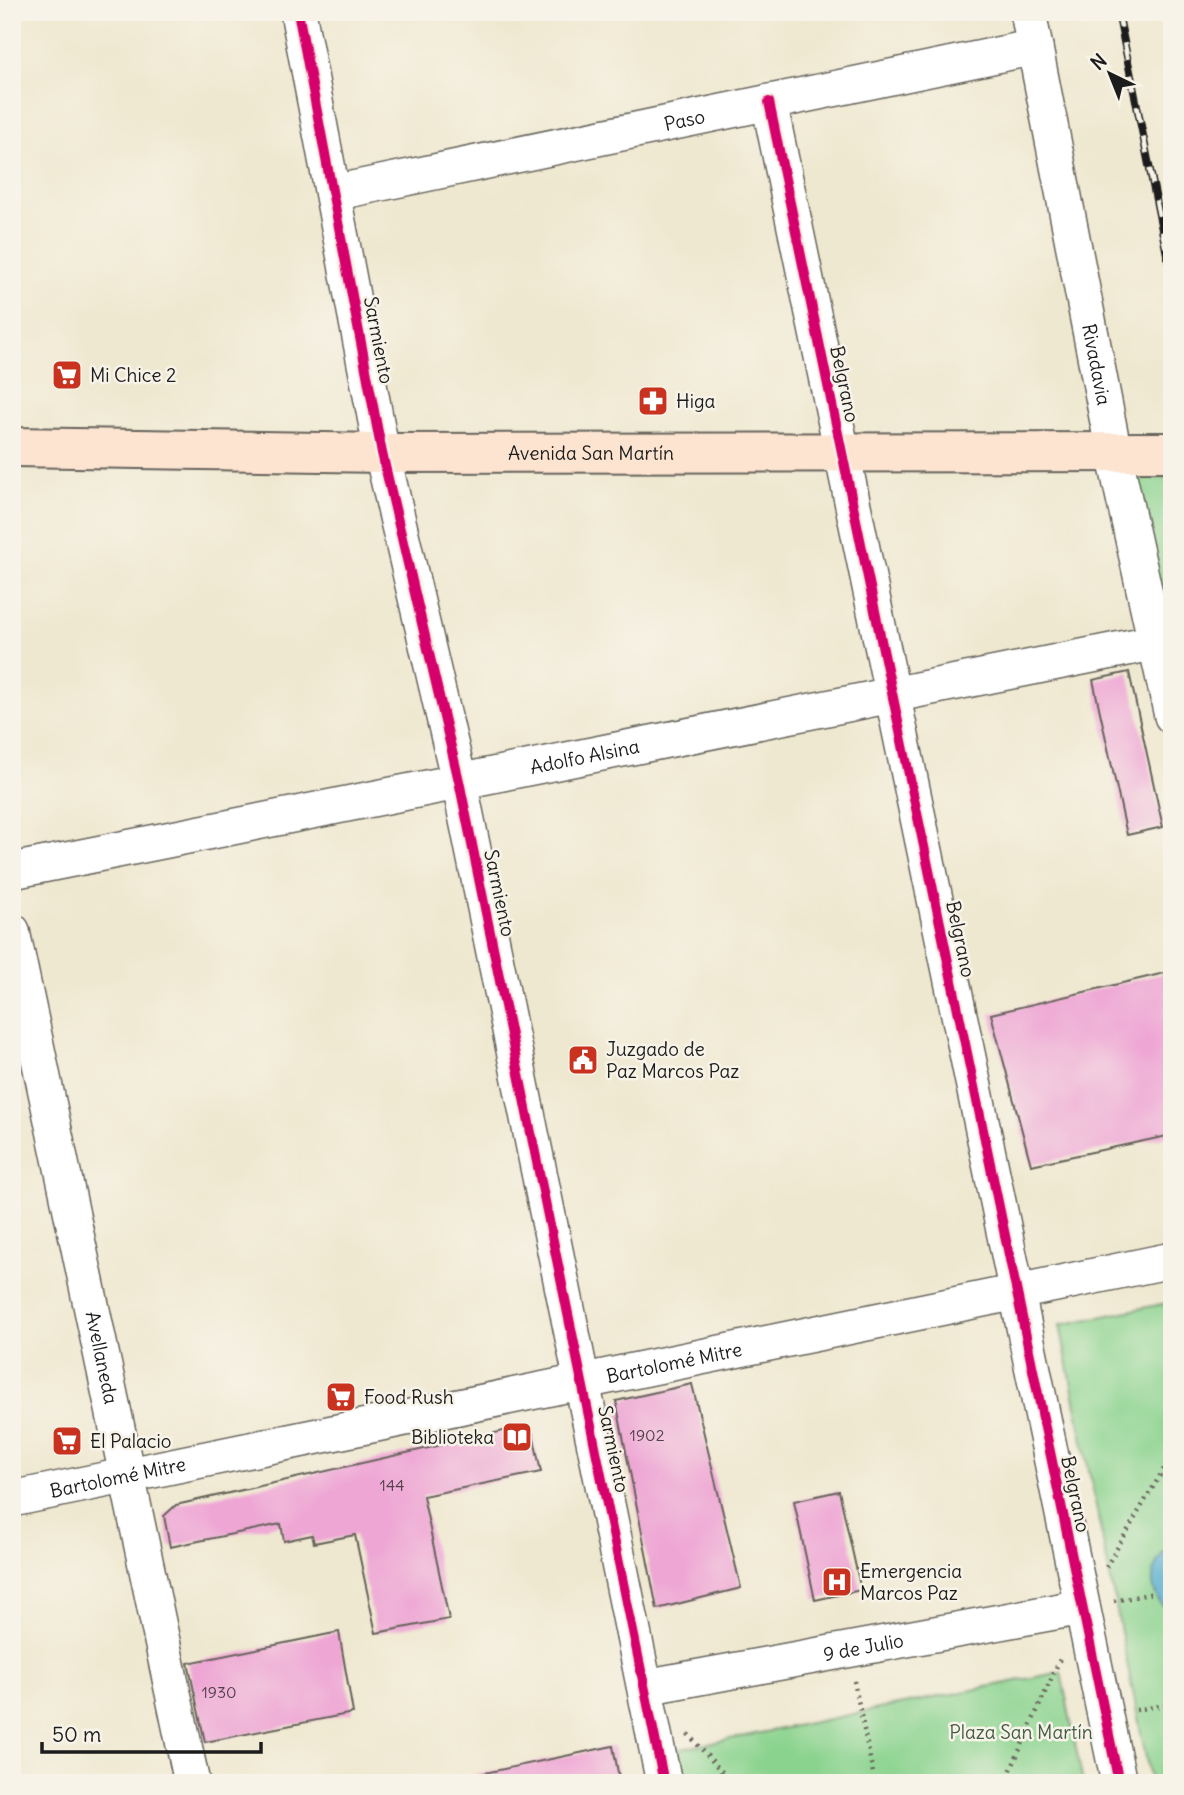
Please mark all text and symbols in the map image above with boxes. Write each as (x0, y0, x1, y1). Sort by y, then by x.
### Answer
north arrow (1076, 38, 1146, 108)
text: N (1085, 48, 1111, 75)
street label: Paso (662, 104, 707, 136)
street label: Sarmiento (359, 294, 399, 386)
street label: Rivadavia (1077, 322, 1116, 407)
street label: Belgrano (825, 344, 865, 424)
supermarket icon: Mi Chice 2 (50, 358, 84, 392)
place label: Mi Chice 2 (90, 363, 176, 387)
pharmacy icon: Higa (636, 384, 670, 418)
place label: Higa (676, 389, 716, 413)
street label: Avenida San Martín (508, 441, 674, 465)
street label: Adolfo Alsina (528, 734, 641, 779)
street label: Sarmiento (479, 847, 521, 939)
street label: Belgrano (941, 899, 981, 979)
place label: Juzgado de Paz Marcos Paz (606, 1037, 739, 1083)
public building icon: Juzgado de Paz Marcos Paz (566, 1043, 600, 1077)
street label: Avellaneda (81, 1309, 124, 1406)
street label: Bartolomé Mitre (604, 1337, 744, 1388)
supermarket icon: Food Rush (324, 1380, 358, 1414)
place label: Food Rush (364, 1385, 454, 1409)
street label: Sarmiento (593, 1403, 635, 1495)
library icon: Biblioteka (500, 1420, 534, 1454)
supermarket icon: El Palacio (50, 1424, 84, 1458)
place label: Biblioteka (411, 1425, 494, 1449)
house number: 1902 (630, 1425, 665, 1445)
place label: El Palacio (90, 1429, 171, 1453)
street label: Bartolomé Mitre (48, 1452, 188, 1503)
street label: Belgrano (1056, 1454, 1096, 1534)
house number: 144 (380, 1475, 404, 1495)
place label: Emergencia Marcos Paz (860, 1559, 962, 1605)
hospital icon: Emergencia Marcos Paz (820, 1565, 854, 1599)
street label: 9 de Julio (821, 1628, 906, 1666)
house number: 1930 (201, 1682, 237, 1702)
scale bar (42, 1711, 261, 1755)
park label: Plaza San Martín (949, 1720, 1093, 1744)
text: 50 m (52, 1721, 101, 1748)

